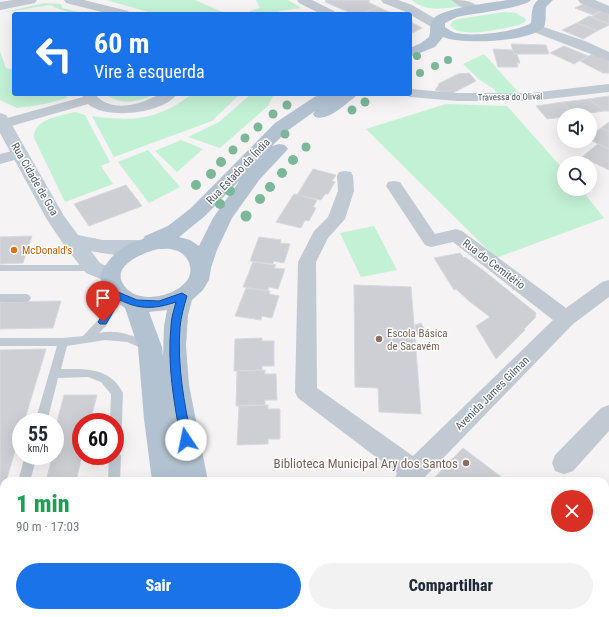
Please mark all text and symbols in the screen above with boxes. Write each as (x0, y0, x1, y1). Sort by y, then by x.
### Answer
text: 60 m (94, 27, 150, 60)
icon: left (28, 28, 80, 80)
text: Vire à esquerda (94, 61, 205, 82)
street label: Travessa do Olival (478, 91, 542, 103)
map controls (557, 108, 597, 196)
button: sound (557, 108, 597, 148)
street label: Rua Estado da Índia (204, 136, 273, 207)
street label: Rua Cidade de Goa (8, 140, 61, 218)
button: search (557, 156, 597, 196)
street label: Rua do Cemitério (460, 237, 528, 292)
place label: McDonald's (22, 244, 72, 257)
marker: McDonald's (9, 245, 19, 255)
pin (86, 281, 120, 322)
icon: arrive (92, 287, 114, 309)
place label: Escola Básica de Sacavém (387, 327, 448, 353)
marker: Escola Básica de Sacavém (374, 334, 384, 344)
street label: Avenida James Gilman (453, 354, 532, 433)
speed limit sign: 60 (72, 413, 124, 465)
position arrow (165, 419, 207, 461)
text: 55 (28, 422, 48, 446)
text: km/h (28, 443, 48, 454)
place label: Biblioteca Municipal Ary dos Santos (274, 456, 458, 471)
marker: Biblioteca Municipal Ary dos Santos (461, 458, 471, 468)
text: 1 min (16, 490, 70, 518)
button: close (551, 490, 593, 532)
text: 90 m · 17:03 (16, 519, 79, 534)
button: Sair (16, 563, 301, 609)
button: Compartilhar (309, 563, 593, 609)

